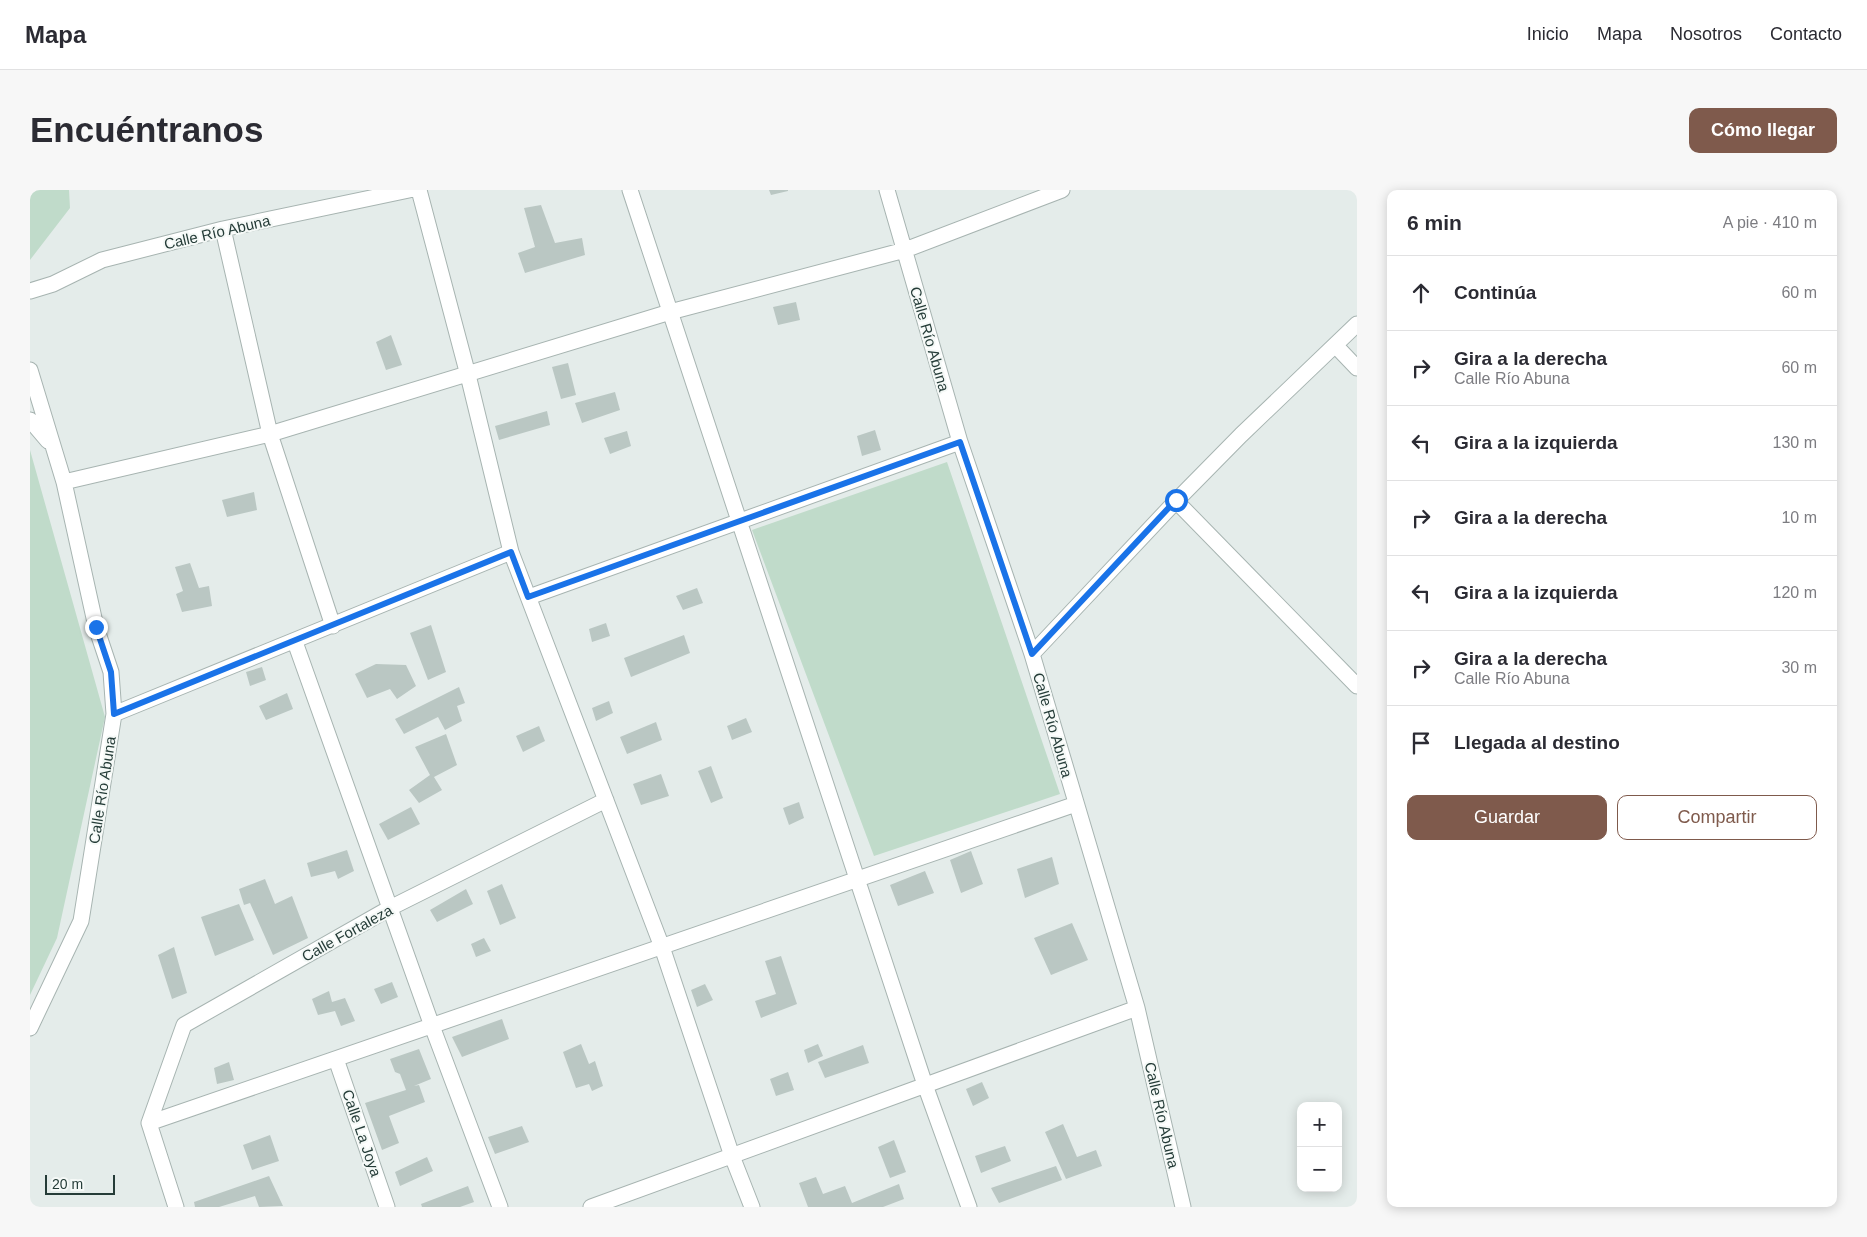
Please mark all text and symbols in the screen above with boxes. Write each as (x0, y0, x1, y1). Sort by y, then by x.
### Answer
text: Mapa (25, 21, 86, 48)
text: Inicio (1527, 24, 1569, 44)
text: Mapa (1597, 24, 1642, 44)
text: Nosotros (1670, 24, 1742, 44)
text: Contacto (1770, 24, 1842, 44)
button: Cómo llegar (1689, 108, 1837, 153)
text: Encuéntranos (30, 110, 263, 149)
street label: Calle Río Abuna (162, 211, 272, 252)
text: 6 min (1407, 211, 1462, 234)
text: A pie · 410 m (1723, 214, 1817, 231)
icon: ahead (1407, 279, 1435, 307)
text: Continúa (1454, 282, 1536, 303)
text: 60 m (1781, 284, 1817, 301)
street label: Calle Río Abuna (907, 285, 953, 394)
text: Gira a la derecha (1454, 348, 1607, 369)
icon: right (1407, 354, 1435, 382)
text: 60 m (1781, 359, 1817, 376)
text: Calle Río Abuna (1454, 370, 1570, 387)
icon: left (1407, 429, 1435, 457)
text: Gira a la izquierda (1454, 432, 1618, 453)
text: 130 m (1773, 434, 1817, 451)
route start (1165, 489, 1188, 512)
icon: right (1407, 504, 1435, 532)
text: Gira a la derecha (1454, 507, 1607, 528)
text: 10 m (1781, 509, 1817, 526)
icon: left (1407, 579, 1435, 607)
text: Gira a la izquierda (1454, 582, 1618, 603)
text: 120 m (1773, 584, 1817, 601)
route end (85, 616, 108, 639)
text: Gira a la derecha (1454, 648, 1607, 669)
icon: right (1407, 654, 1435, 682)
text: 30 m (1781, 659, 1817, 676)
text: Calle Río Abuna (1454, 670, 1570, 687)
street label: Calle Río Abuna (1030, 671, 1076, 780)
icon: arrive (1407, 729, 1435, 757)
text: Llegada al destino (1454, 732, 1620, 753)
street label: Calle Río Abuna (85, 734, 119, 845)
button: Guardar (1407, 795, 1607, 840)
button: Compartir (1617, 795, 1817, 840)
street label: Calle Fortaleza (299, 901, 396, 965)
street label: Calle Río Abuna (1142, 1060, 1183, 1170)
street label: Calle La Joya (339, 1087, 385, 1179)
map controls (1297, 1102, 1342, 1192)
button: + (1297, 1102, 1342, 1147)
button: − (1297, 1147, 1342, 1192)
scale bar (45, 1172, 115, 1195)
text: 20 m (52, 1176, 83, 1192)

